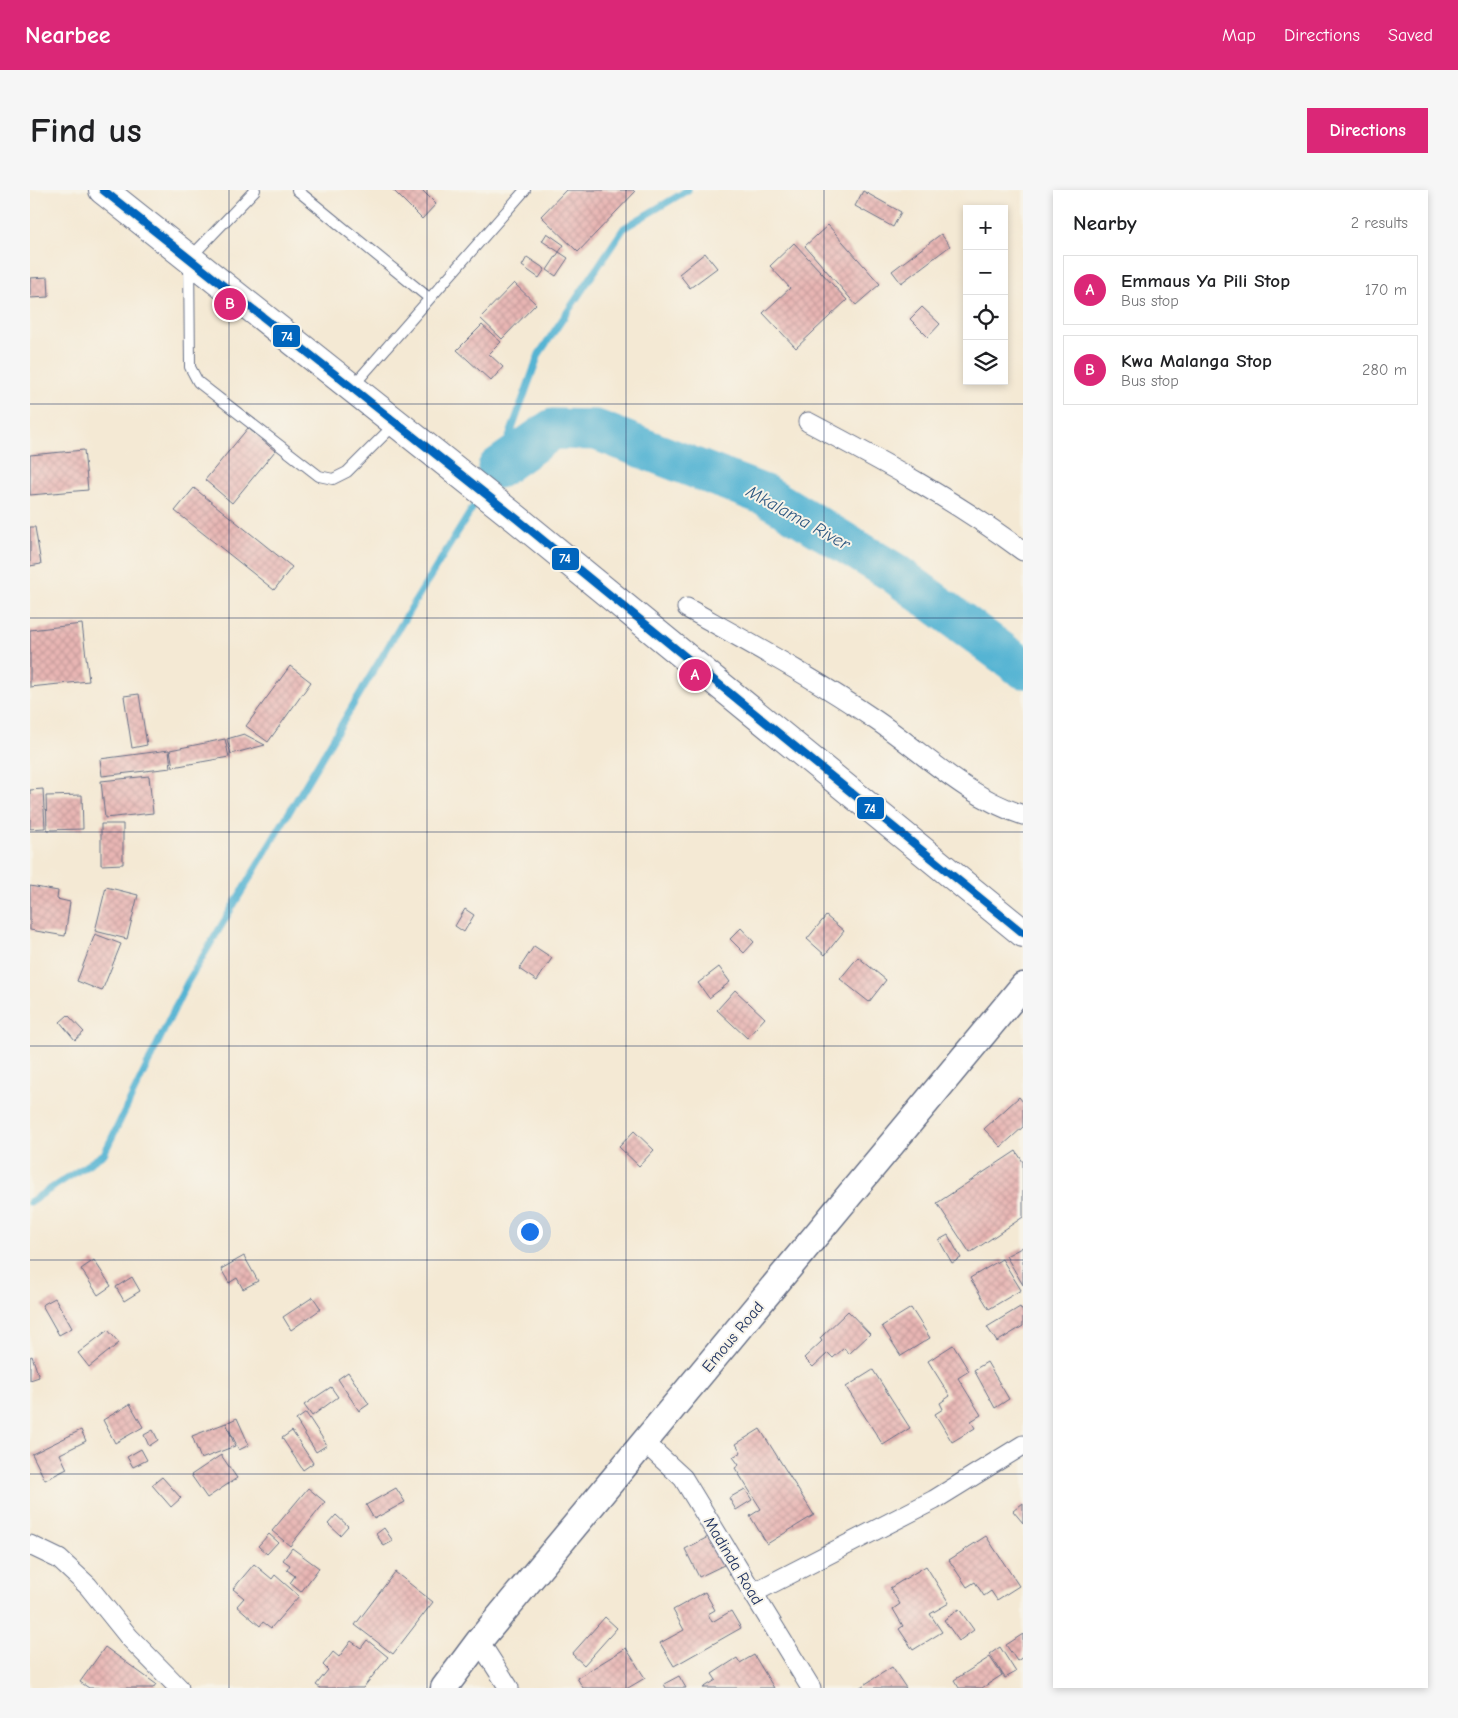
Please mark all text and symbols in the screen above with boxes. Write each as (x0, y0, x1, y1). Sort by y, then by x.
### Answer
text: Nearbee (25, 21, 110, 49)
text: Map (1222, 25, 1256, 46)
text: Directions (1284, 25, 1360, 46)
text: Saved (1388, 25, 1433, 46)
button: Directions (1307, 108, 1428, 153)
text: Find us (30, 110, 142, 151)
map controls (963, 205, 1008, 385)
button: + (963, 205, 1008, 250)
text: Nearby (1073, 211, 1137, 235)
text: 2 results (1351, 214, 1408, 232)
button: − (963, 250, 1008, 295)
text: Emmaus Ya Pili Stop (1121, 270, 1290, 292)
text: A (1086, 281, 1094, 299)
text: 170 m (1365, 281, 1407, 299)
pin: B (214, 285, 246, 323)
text: Bus stop (1121, 292, 1179, 310)
button: locate (963, 295, 1008, 340)
line badge: 74 (272, 324, 301, 348)
text: 74 (281, 328, 293, 345)
button: layers (963, 340, 1008, 385)
text: Kwa Malanga Stop (1121, 350, 1272, 372)
text: B (1085, 361, 1095, 379)
text: 280 m (1362, 361, 1407, 379)
text: Bus stop (1121, 372, 1179, 390)
water label: Mkalama River (742, 480, 854, 555)
line badge: 74 (551, 547, 580, 571)
text: 74 (559, 550, 571, 567)
pin: A (679, 656, 711, 694)
line badge: 74 (856, 796, 885, 820)
text: 74 (864, 800, 876, 817)
your location (517, 1219, 543, 1245)
street label: Emous Road (698, 1298, 768, 1376)
street label: Madinda Road (700, 1514, 766, 1608)

